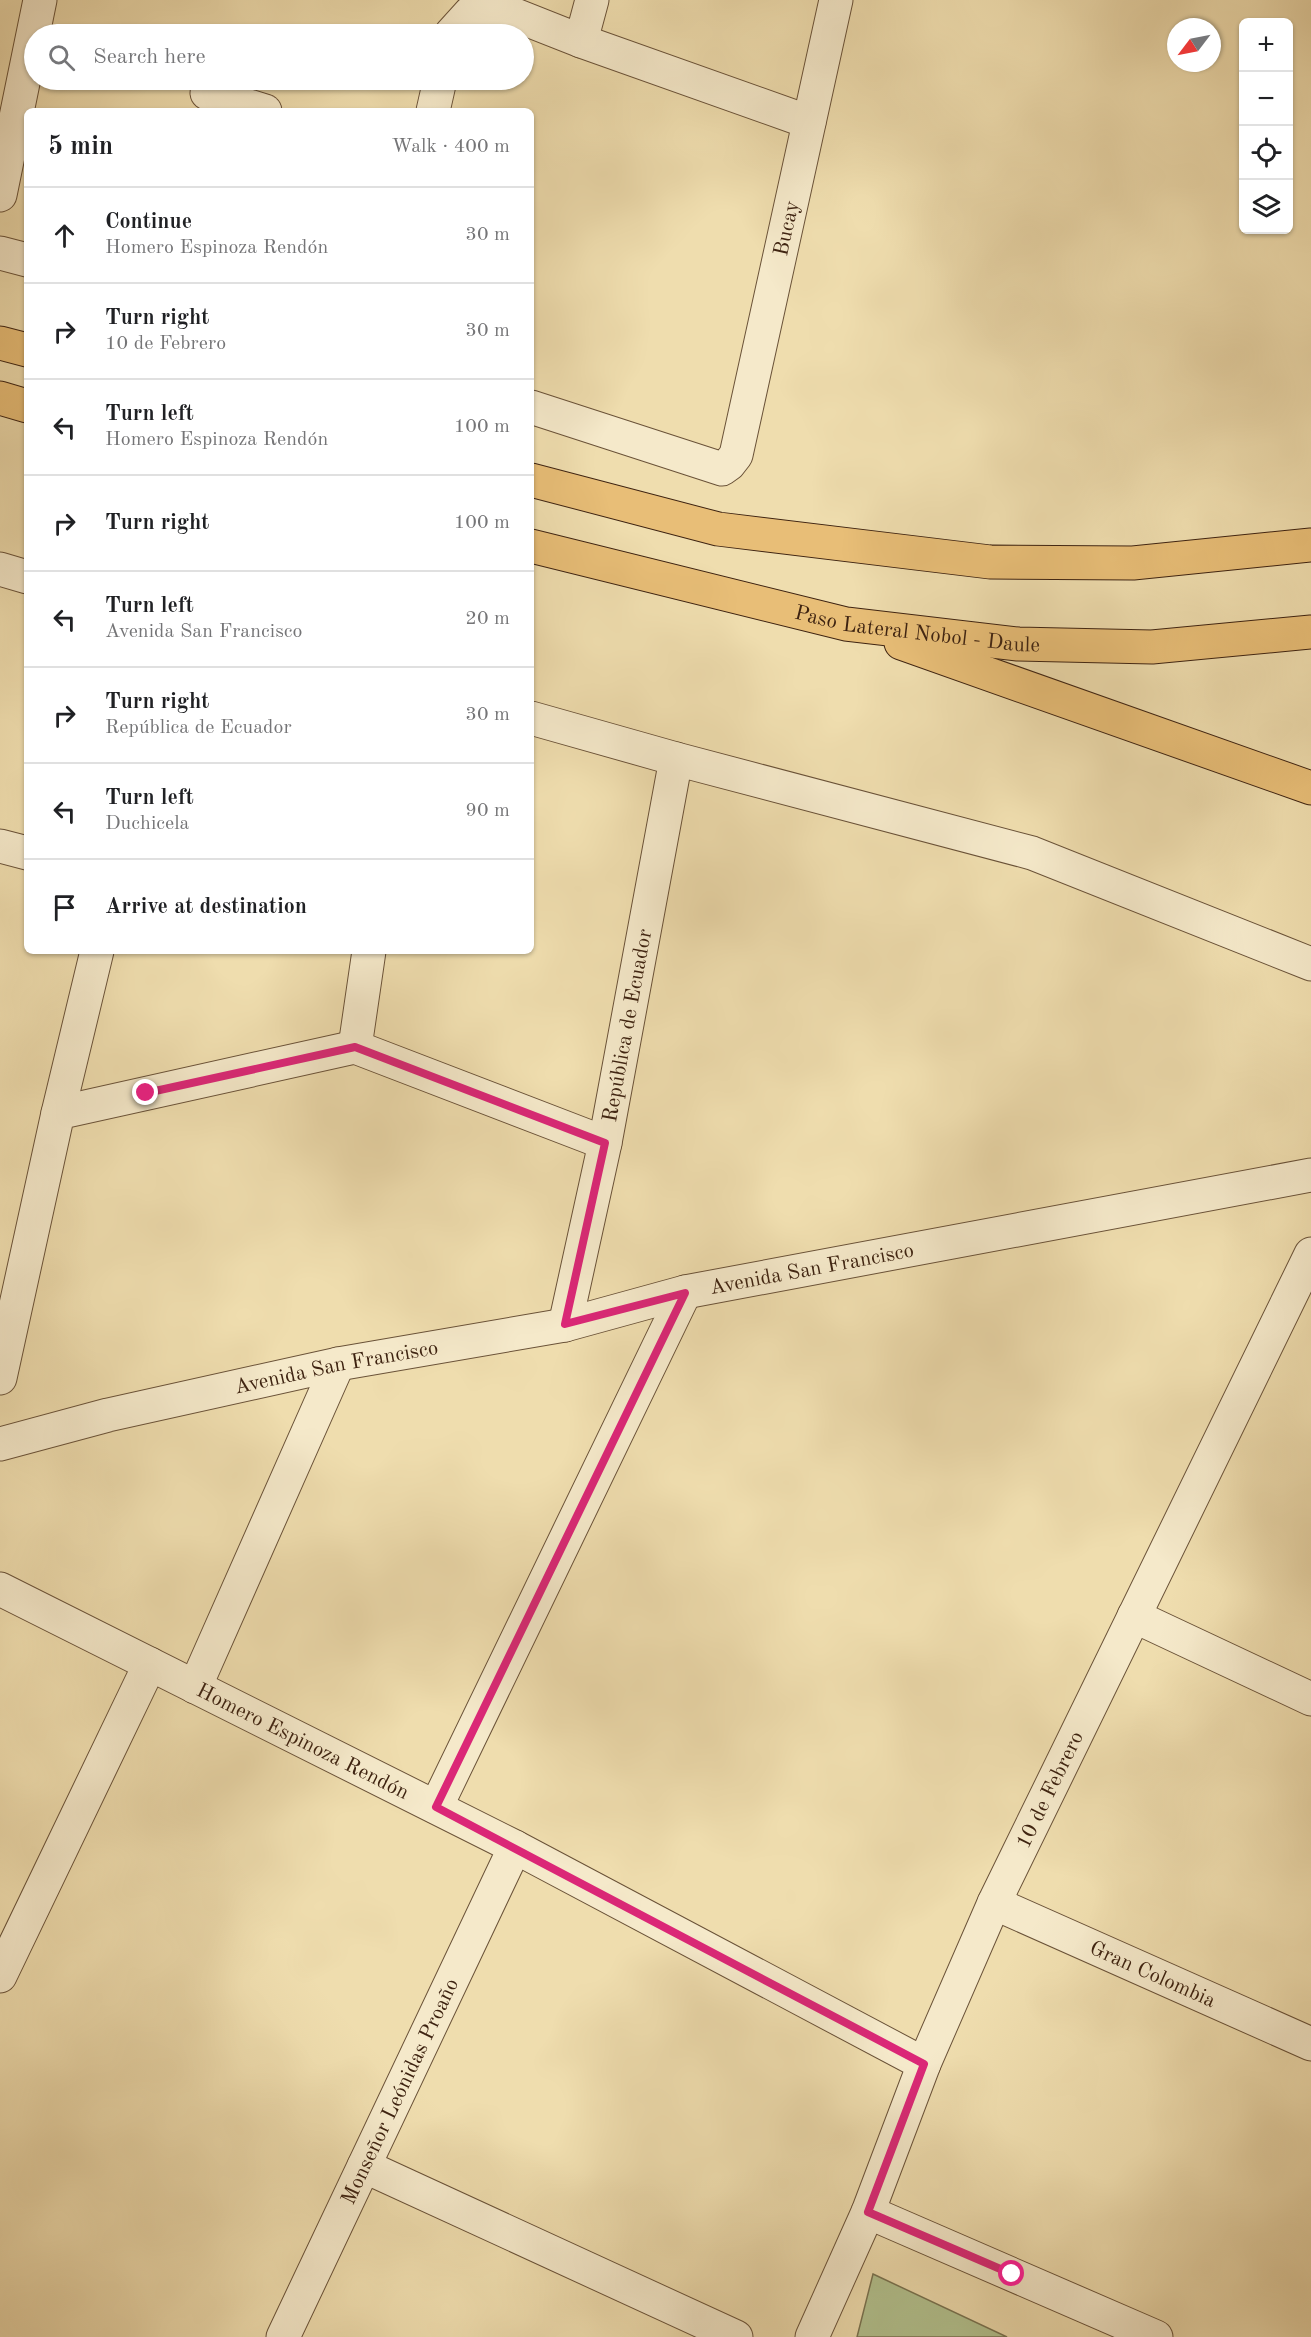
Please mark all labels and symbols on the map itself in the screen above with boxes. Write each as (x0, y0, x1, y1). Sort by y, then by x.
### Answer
north arrow (1167, 18, 1221, 72)
street label: Bucay (771, 199, 804, 258)
street label: Paso Lateral Nobol - Daule (792, 603, 1040, 656)
street label: República de Ecuador (600, 927, 656, 1124)
route end (132, 1079, 158, 1105)
street label: Avenida San Francisco (708, 1240, 916, 1299)
street label: Avenida San Francisco (232, 1338, 440, 1399)
street label: Homero Espinoza Rendón (193, 1680, 412, 1804)
street label: 10 de Febrero (1013, 1728, 1088, 1852)
street label: Gran Colombia (1086, 1938, 1219, 2012)
street label: Monseñor Leónidas Proaño (338, 1975, 463, 2208)
route start (998, 2260, 1024, 2286)

